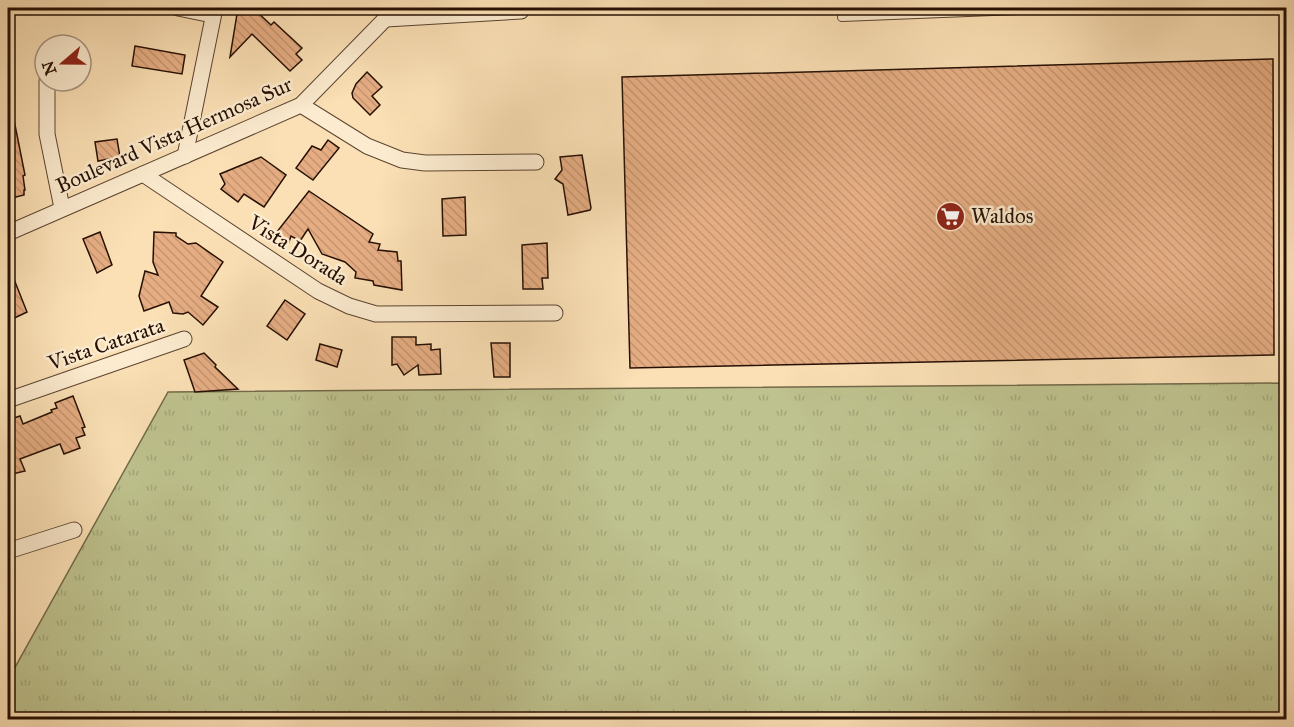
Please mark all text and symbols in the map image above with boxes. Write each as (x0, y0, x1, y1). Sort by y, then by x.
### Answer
north arrow (33, 33, 93, 93)
text: N (38, 58, 61, 78)
street label: Boulevard Vista Hermosa Sur (52, 71, 296, 199)
supermarket icon: Waldos (934, 200, 966, 232)
place label: Waldos (971, 203, 1033, 229)
street label: Vista Dorada (243, 209, 353, 291)
street label: Vista Catarata (43, 312, 168, 376)

